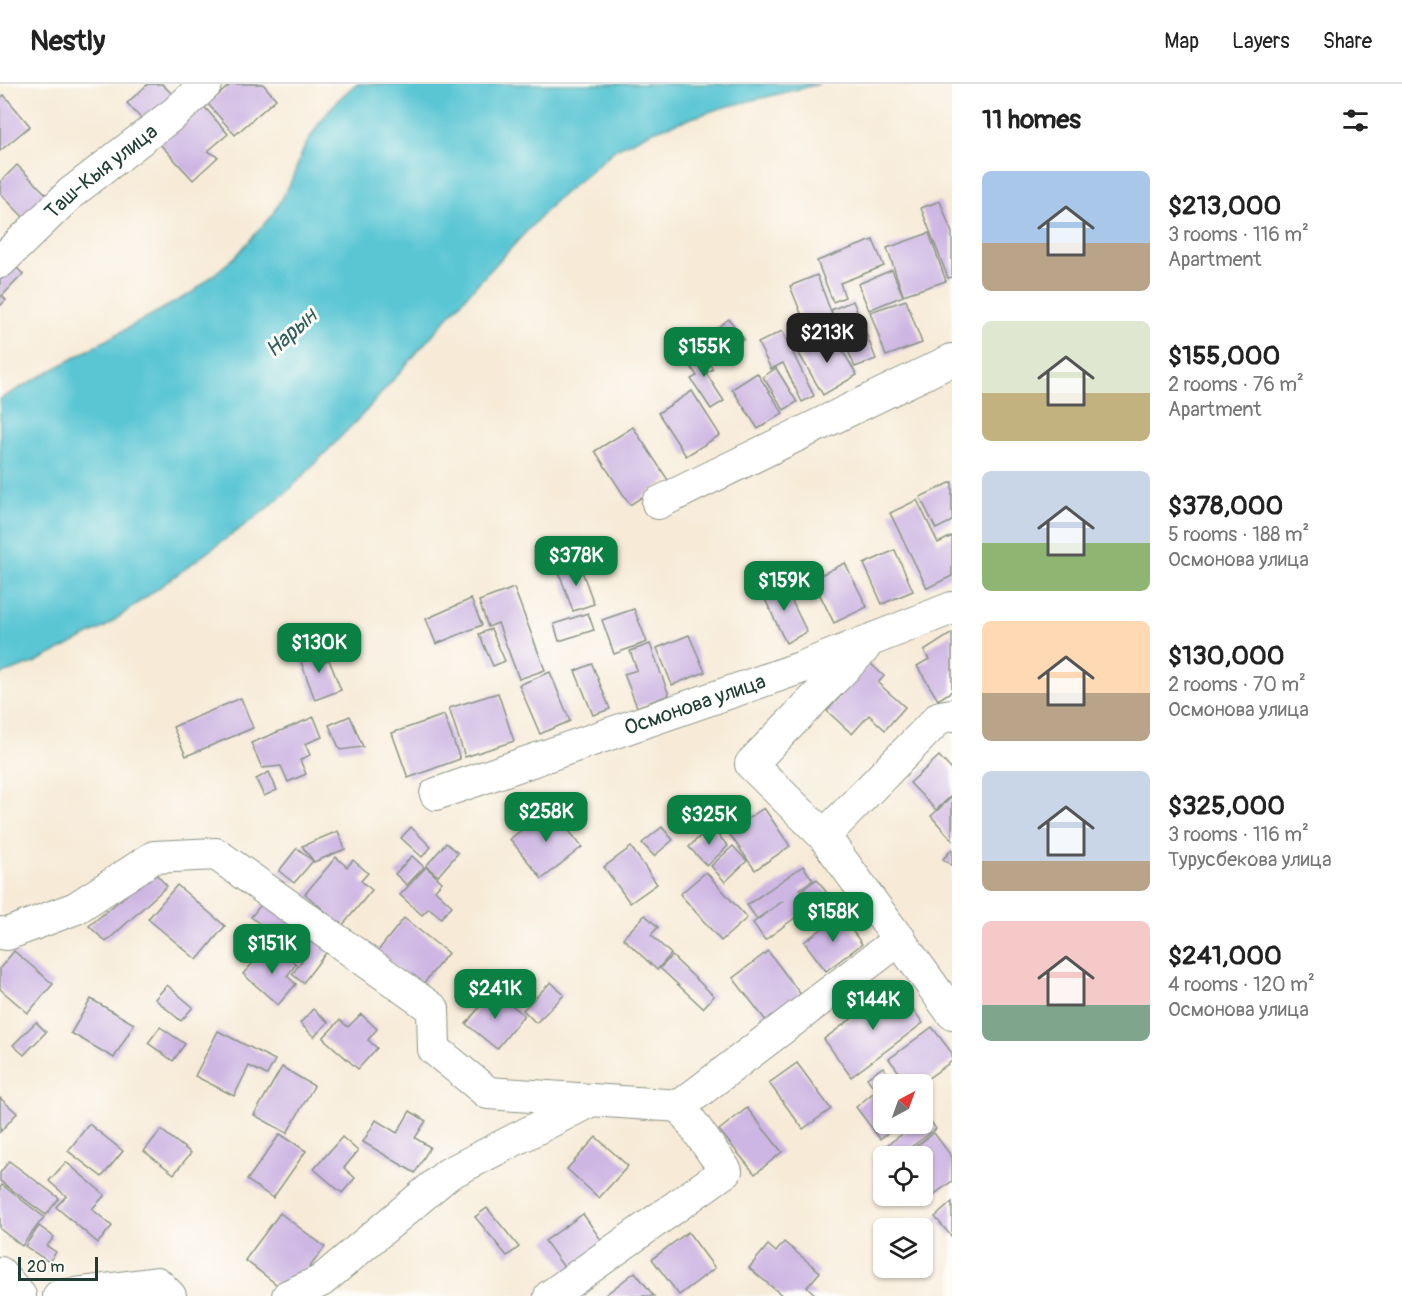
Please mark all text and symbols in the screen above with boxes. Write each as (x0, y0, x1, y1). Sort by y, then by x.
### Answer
text: Nestly (30, 24, 105, 59)
text: Map (1164, 28, 1199, 55)
text: Layers (1232, 28, 1290, 55)
text: Share (1323, 28, 1372, 55)
text: 11 homes (982, 104, 1081, 136)
icon: filters (1339, 104, 1372, 137)
street label: Таш-Кыя улица (39, 118, 163, 225)
text: $213,000 (1168, 190, 1281, 222)
icon: home (1030, 195, 1102, 267)
text: 3 rooms · 116 m² (1168, 222, 1309, 247)
text: Apartment (1168, 247, 1261, 272)
water label: Нарын (259, 301, 324, 363)
pin: $213K (785, 313, 869, 364)
text: $213K (800, 320, 854, 345)
pin: $155K (662, 327, 746, 378)
text: $155K (678, 334, 730, 359)
text: $155,000 (1168, 340, 1280, 372)
icon: home (1030, 345, 1102, 417)
text: 2 rooms · 76 m² (1168, 372, 1304, 397)
text: Apartment (1168, 397, 1261, 422)
text: $378,000 (1168, 490, 1283, 522)
icon: home (1030, 495, 1102, 567)
text: 5 rooms · 188 m² (1168, 522, 1309, 547)
pin: $378K (534, 536, 618, 587)
text: $378K (549, 543, 603, 568)
text: Осмонова улица (1168, 547, 1309, 572)
pin: $159K (742, 561, 826, 612)
text: $159K (758, 568, 810, 593)
pin: $130K (277, 623, 361, 674)
text: $130K (291, 630, 347, 655)
text: $130,000 (1168, 640, 1284, 672)
icon: home (1030, 645, 1102, 717)
street label: Осмонова улица (621, 667, 769, 741)
text: 2 rooms · 70 m² (1168, 672, 1306, 697)
text: Осмонова улица (1168, 697, 1309, 722)
text: $325,000 (1168, 790, 1285, 822)
pin: $258K (504, 792, 588, 843)
pin: $325K (667, 795, 751, 846)
icon: home (1030, 795, 1102, 867)
text: $258K (519, 799, 574, 824)
text: $325K (681, 802, 737, 827)
text: 3 rooms · 116 m² (1168, 822, 1309, 847)
text: Турусбекова улица (1168, 847, 1331, 872)
pin: $158K (791, 892, 875, 943)
text: $158K (807, 899, 859, 924)
pin: $151K (230, 924, 314, 975)
text: $151K (247, 931, 297, 956)
text: $241,000 (1168, 940, 1282, 972)
icon: home (1030, 945, 1102, 1017)
pin: $241K (453, 969, 537, 1020)
text: 4 rooms · 120 m² (1168, 972, 1315, 997)
text: $241K (468, 976, 522, 1001)
pin: $144K (831, 980, 915, 1031)
text: $144K (846, 987, 900, 1012)
text: Осмонова улица (1168, 997, 1309, 1022)
north arrow (873, 1074, 933, 1134)
map controls (873, 1074, 933, 1278)
button: locate (873, 1146, 933, 1206)
button: layers (873, 1218, 933, 1278)
scale bar (18, 1254, 98, 1282)
text: 20 m (27, 1257, 65, 1277)

